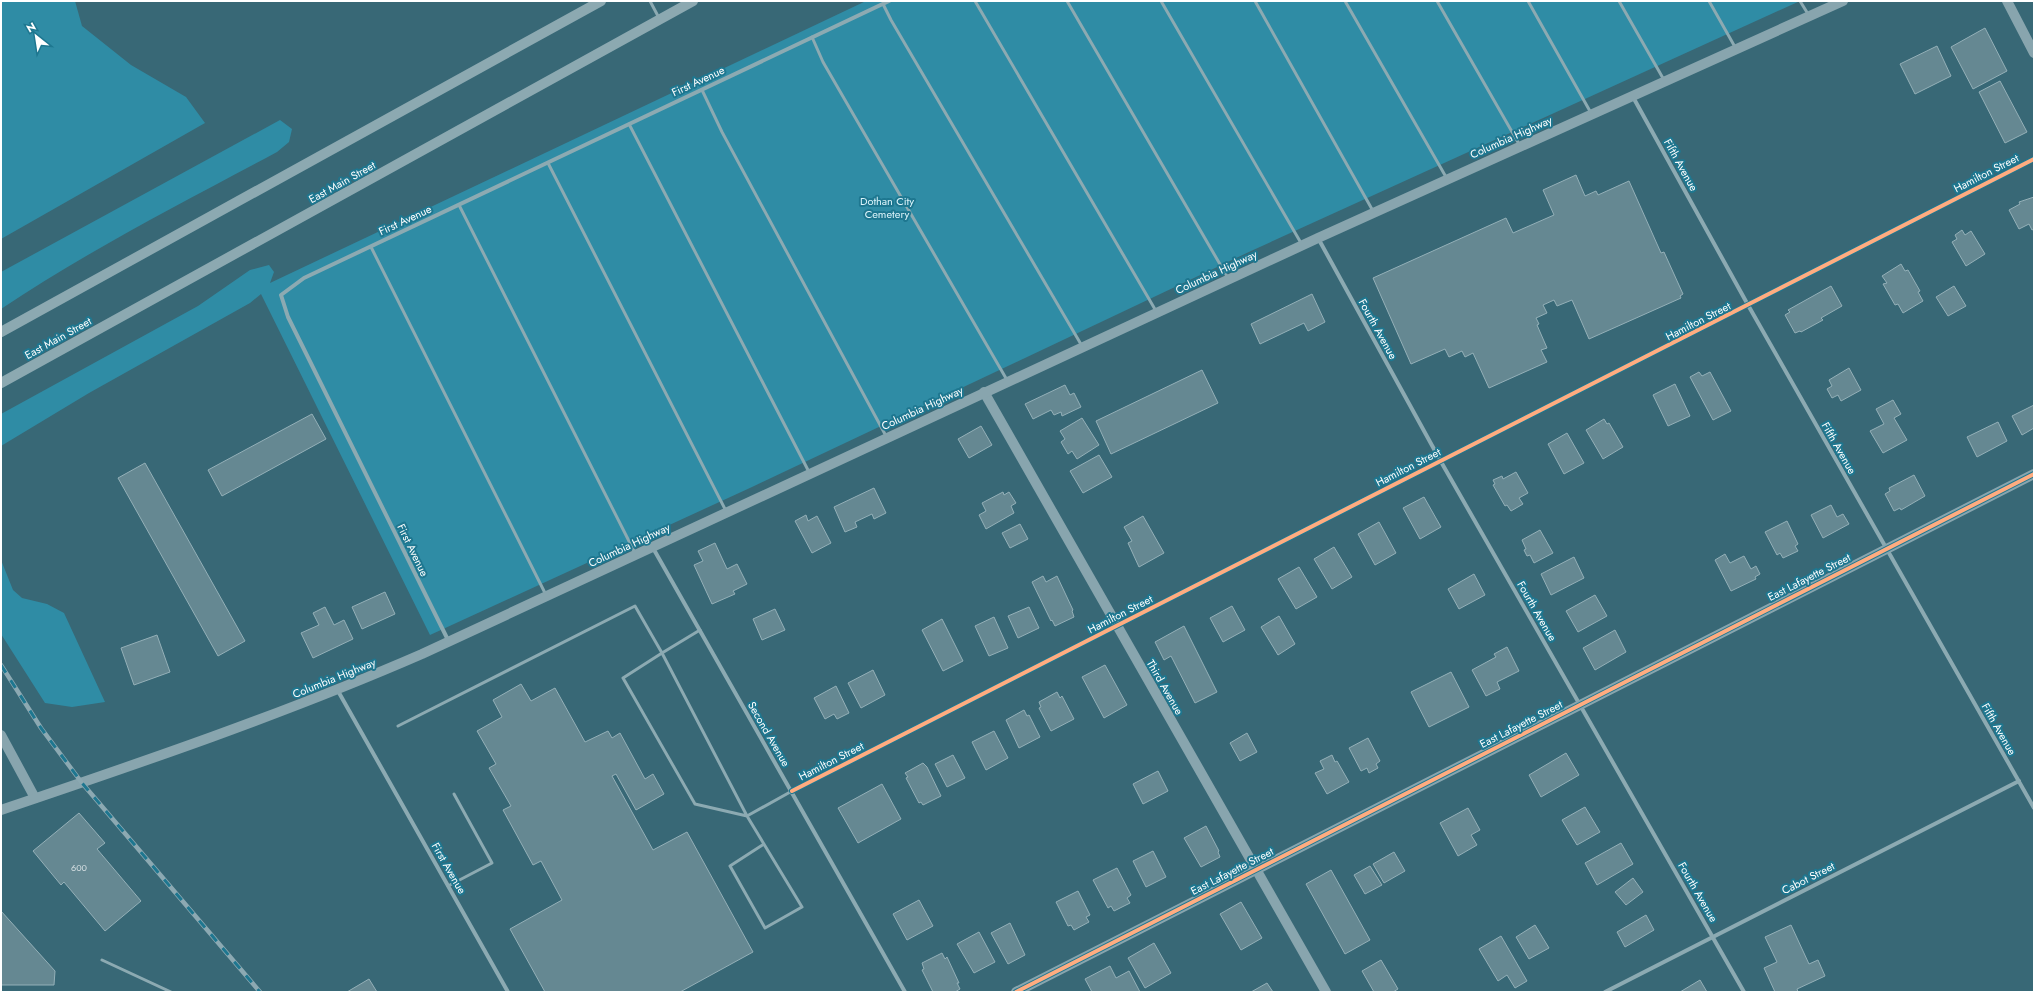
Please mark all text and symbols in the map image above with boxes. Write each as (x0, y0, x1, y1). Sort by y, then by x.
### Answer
north arrow (16, 16, 56, 56)
text: N (23, 18, 39, 36)
street label: First Avenue (669, 62, 727, 100)
street label: Columbia Highway (1467, 112, 1555, 162)
street label: Fifth Avenue (1660, 136, 1702, 194)
street label: Hamilton Street (1951, 150, 2022, 196)
street label: East Main Street (306, 157, 379, 207)
park label: Dothan City Cemetery (860, 193, 914, 222)
street label: First Avenue (376, 201, 434, 239)
street label: Columbia Highway (1173, 246, 1260, 298)
street label: Fourth Avenue (1355, 296, 1401, 362)
street label: Hamilton Street (1663, 298, 1734, 344)
street label: East Main Street (22, 313, 95, 363)
street label: Columbia Highway (879, 382, 966, 434)
street label: Fifth Avenue (1818, 419, 1860, 477)
street label: Hamilton Street (1373, 444, 1444, 490)
street label: Columbia Highway (586, 519, 673, 571)
street label: First Avenue (393, 521, 433, 579)
street label: East Lafayette Street (1765, 549, 1854, 605)
street label: Fourth Avenue (1513, 578, 1561, 644)
street label: Hamilton Street (1085, 591, 1156, 637)
street label: Columbia Highway (290, 654, 378, 702)
street label: Third Avenue (1143, 656, 1187, 718)
street label: East Lafayette Street (1477, 696, 1566, 752)
street label: Second Avenue (744, 699, 794, 770)
street label: Fifth Avenue (1978, 700, 2020, 758)
street label: Hamilton Street (796, 738, 867, 784)
street label: First Avenue (428, 839, 470, 897)
street label: East Lafayette Street (1188, 843, 1277, 899)
street label: Cabot Street (1779, 858, 1837, 898)
street label: Fourth Avenue (1674, 859, 1722, 925)
house number: 600 (71, 861, 88, 874)

